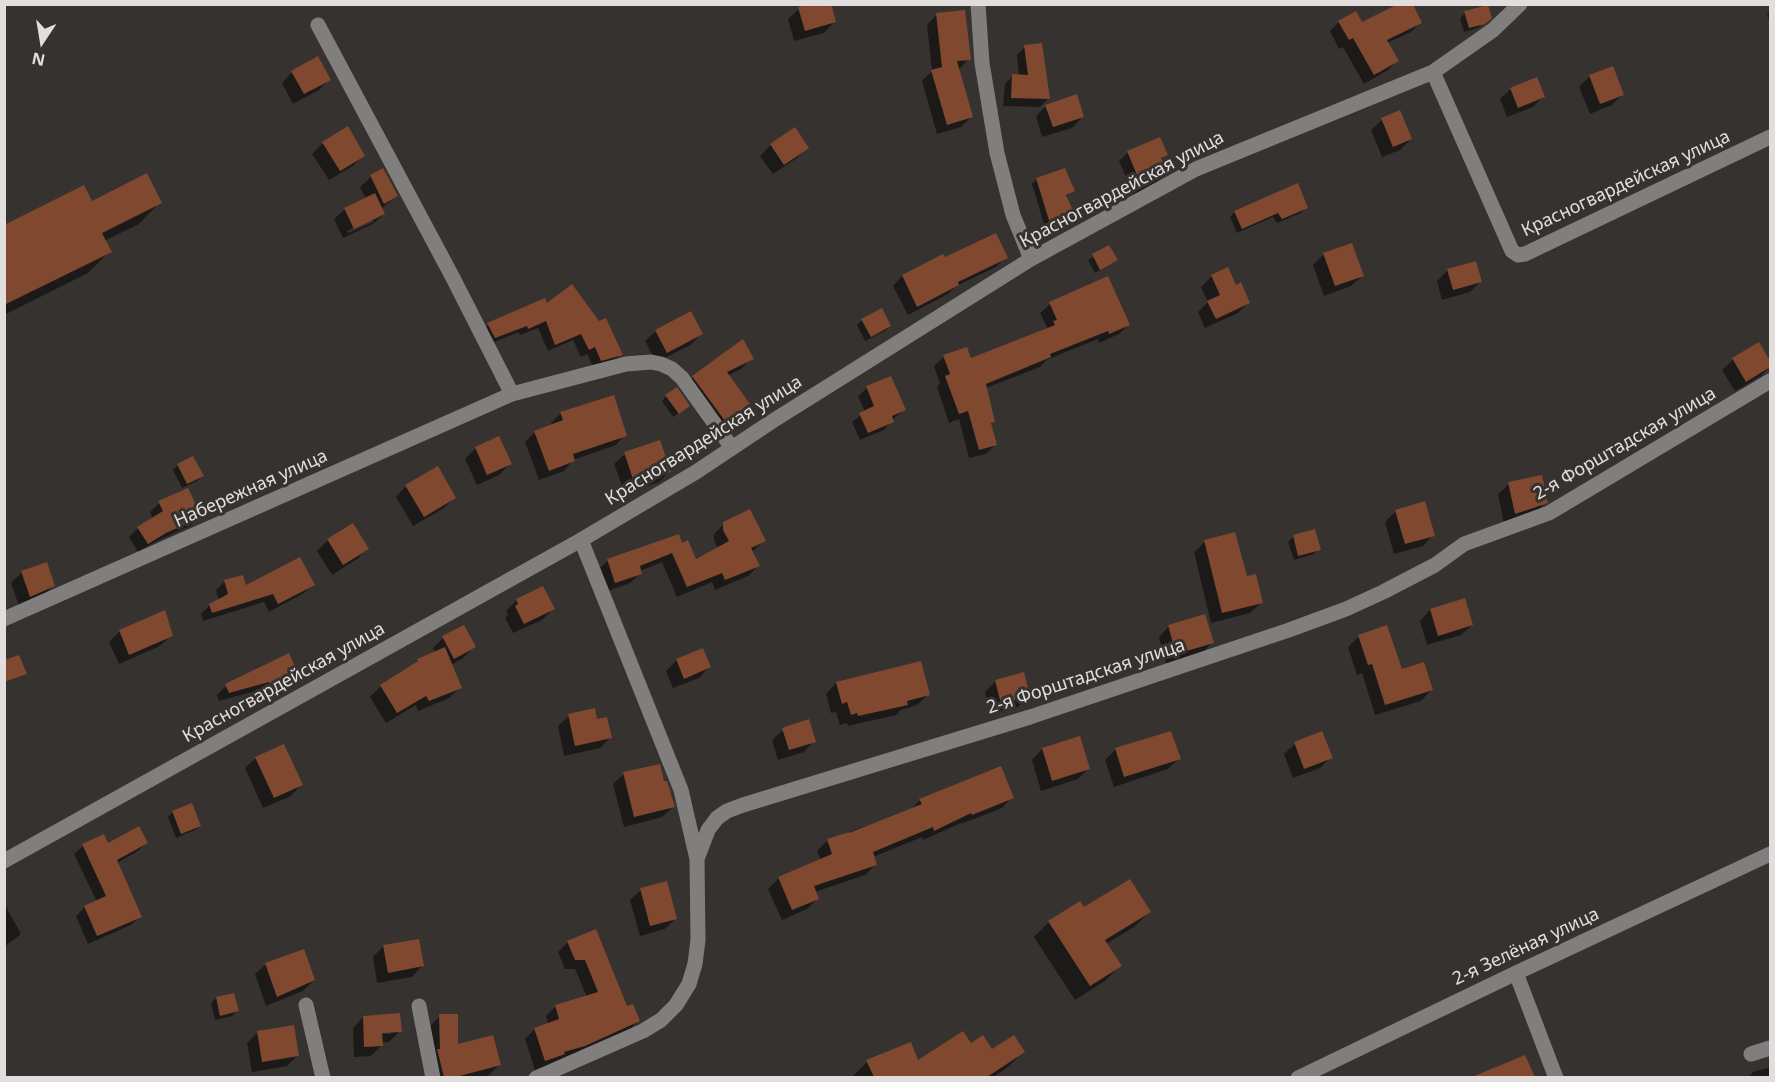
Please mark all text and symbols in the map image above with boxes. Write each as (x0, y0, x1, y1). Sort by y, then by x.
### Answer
north arrow (12, 12, 72, 72)
text: N (30, 47, 47, 72)
street label: Красногвардейская улица (1518, 126, 1734, 242)
street label: Красногвардейская улица (1016, 127, 1228, 253)
street label: Красногвардейская улица (602, 371, 806, 511)
street label: 2-я Форштадская улица (1530, 383, 1720, 505)
street label: Набережная улица (171, 446, 331, 532)
street label: Красногвардейская улица (179, 618, 389, 748)
street label: 2-я Форштадская улица (984, 635, 1188, 719)
street label: 2-я Зелёная улица (1449, 904, 1603, 990)

